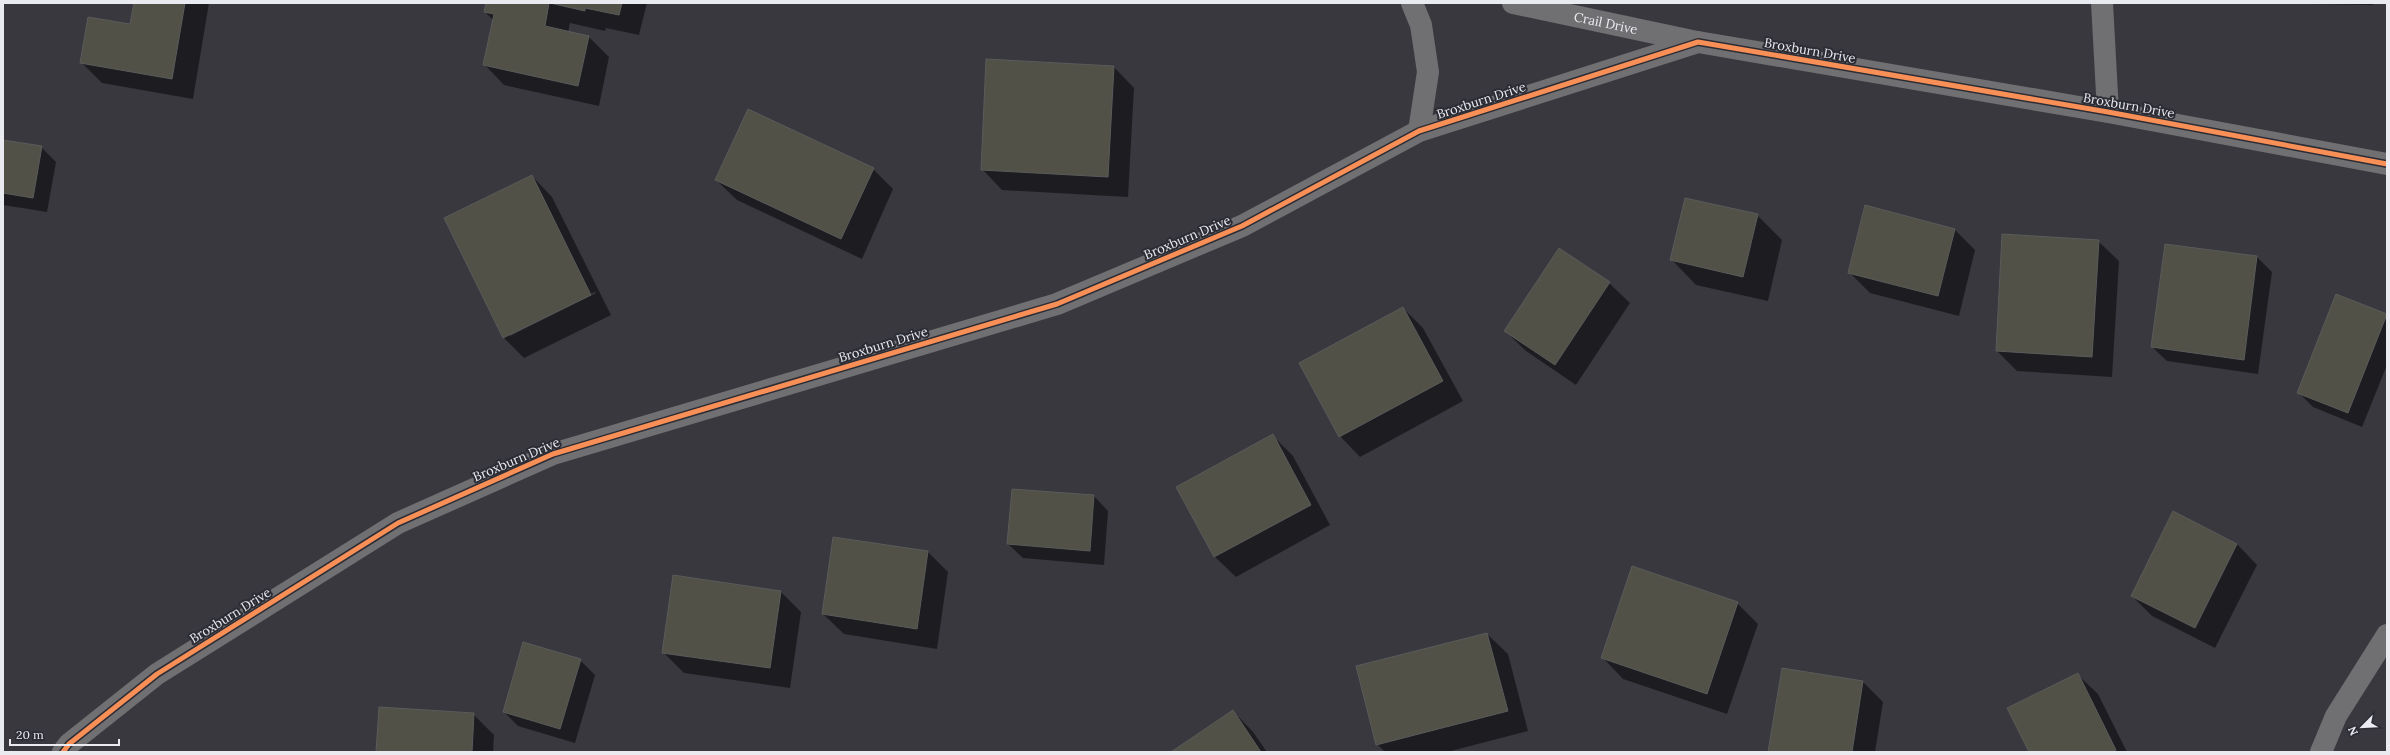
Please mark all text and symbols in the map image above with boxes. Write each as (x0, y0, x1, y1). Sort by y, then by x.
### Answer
street label: Crail Drive (1573, 8, 1639, 38)
street label: Broxburn Drive (1763, 34, 1857, 67)
street label: Broxburn Drive (1434, 78, 1528, 123)
street label: Broxburn Drive (2082, 89, 2176, 122)
street label: Broxburn Drive (1141, 212, 1233, 263)
street label: Broxburn Drive (836, 323, 930, 366)
street label: Broxburn Drive (470, 434, 562, 485)
street label: Broxburn Drive (186, 584, 274, 647)
north arrow (2342, 707, 2382, 747)
scale bar (10, 721, 119, 747)
text: N (2345, 724, 2361, 738)
text: 20 m (16, 727, 44, 742)

